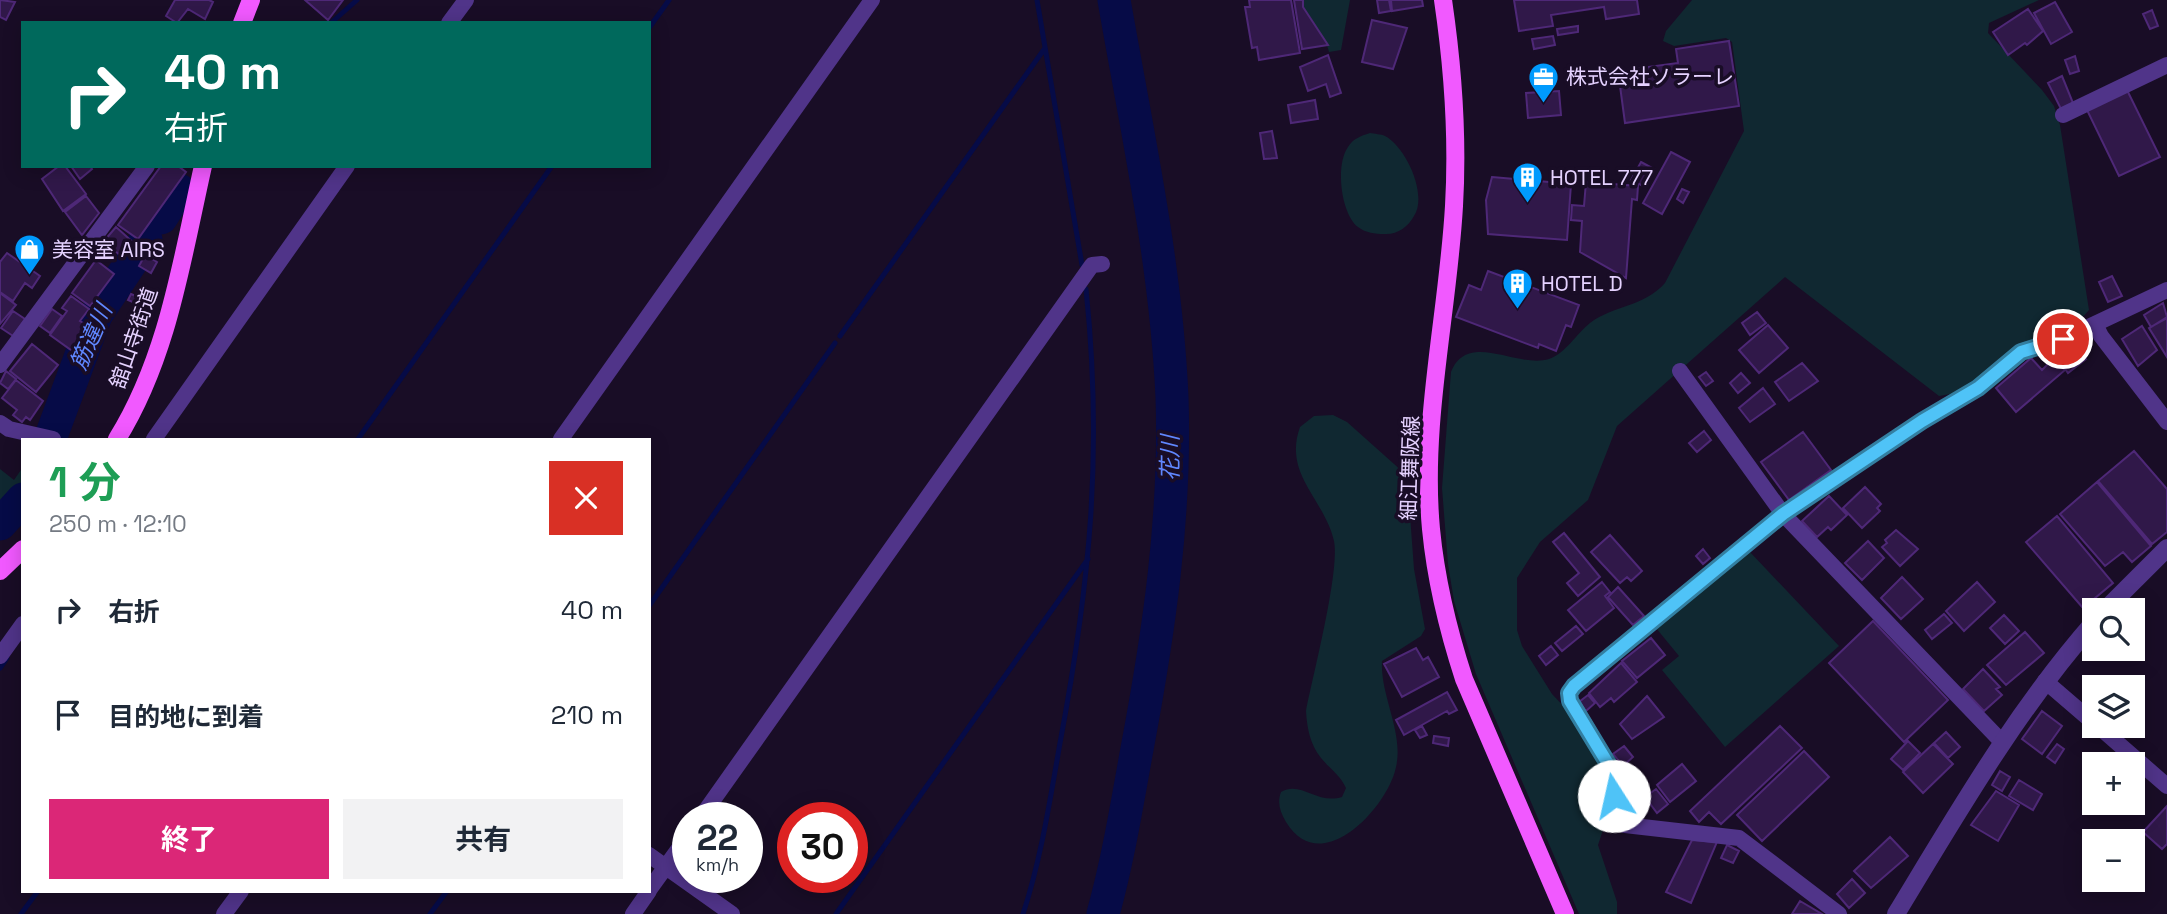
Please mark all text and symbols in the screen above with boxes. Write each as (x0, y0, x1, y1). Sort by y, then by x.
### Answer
text: 40 m (164, 41, 281, 103)
icon: right (49, 49, 140, 140)
office icon: 株式会社ソラーレ (1526, 60, 1560, 104)
place label: 株式会社ソラーレ (1566, 63, 1734, 90)
text: 右折 (164, 108, 228, 148)
building icon: HOTEL 777 (1510, 161, 1544, 205)
place label: HOTEL 777 (1550, 164, 1653, 191)
shop icon: 美容室 AIRS (12, 233, 46, 277)
place label: 美容室 AIRS (52, 236, 165, 263)
building icon: HOTEL D (1501, 267, 1535, 311)
place label: HOTEL D (1541, 270, 1623, 297)
street label: 舘山寺街道 (104, 284, 163, 392)
water label: 筋違川 (63, 297, 120, 375)
pin (2033, 309, 2093, 369)
icon: arrive (2044, 320, 2082, 358)
street label: 細江舞阪線 (1394, 415, 1425, 521)
water label: 花川 (1155, 432, 1185, 481)
text: 1 分 (49, 456, 121, 509)
button: close (549, 461, 623, 535)
text: 250 m · 12:10 (49, 509, 187, 539)
icon: right (49, 591, 87, 629)
text: 40 m (561, 593, 623, 627)
text: 右折 (108, 595, 160, 629)
map controls (2082, 598, 2145, 892)
button: search (2082, 598, 2145, 661)
button: layers (2082, 675, 2145, 738)
icon: arrive (49, 696, 87, 734)
text: 210 m (551, 698, 623, 732)
text: 目的地に到着 (108, 700, 264, 734)
button: + (2082, 752, 2145, 815)
position arrow (1577, 759, 1651, 833)
button: 終了 (49, 799, 329, 879)
button: 共有 (343, 799, 623, 879)
speed limit sign: 30 (777, 802, 868, 893)
text: 22 (697, 816, 738, 860)
button: − (2082, 829, 2145, 892)
text: km/h (696, 853, 739, 876)

